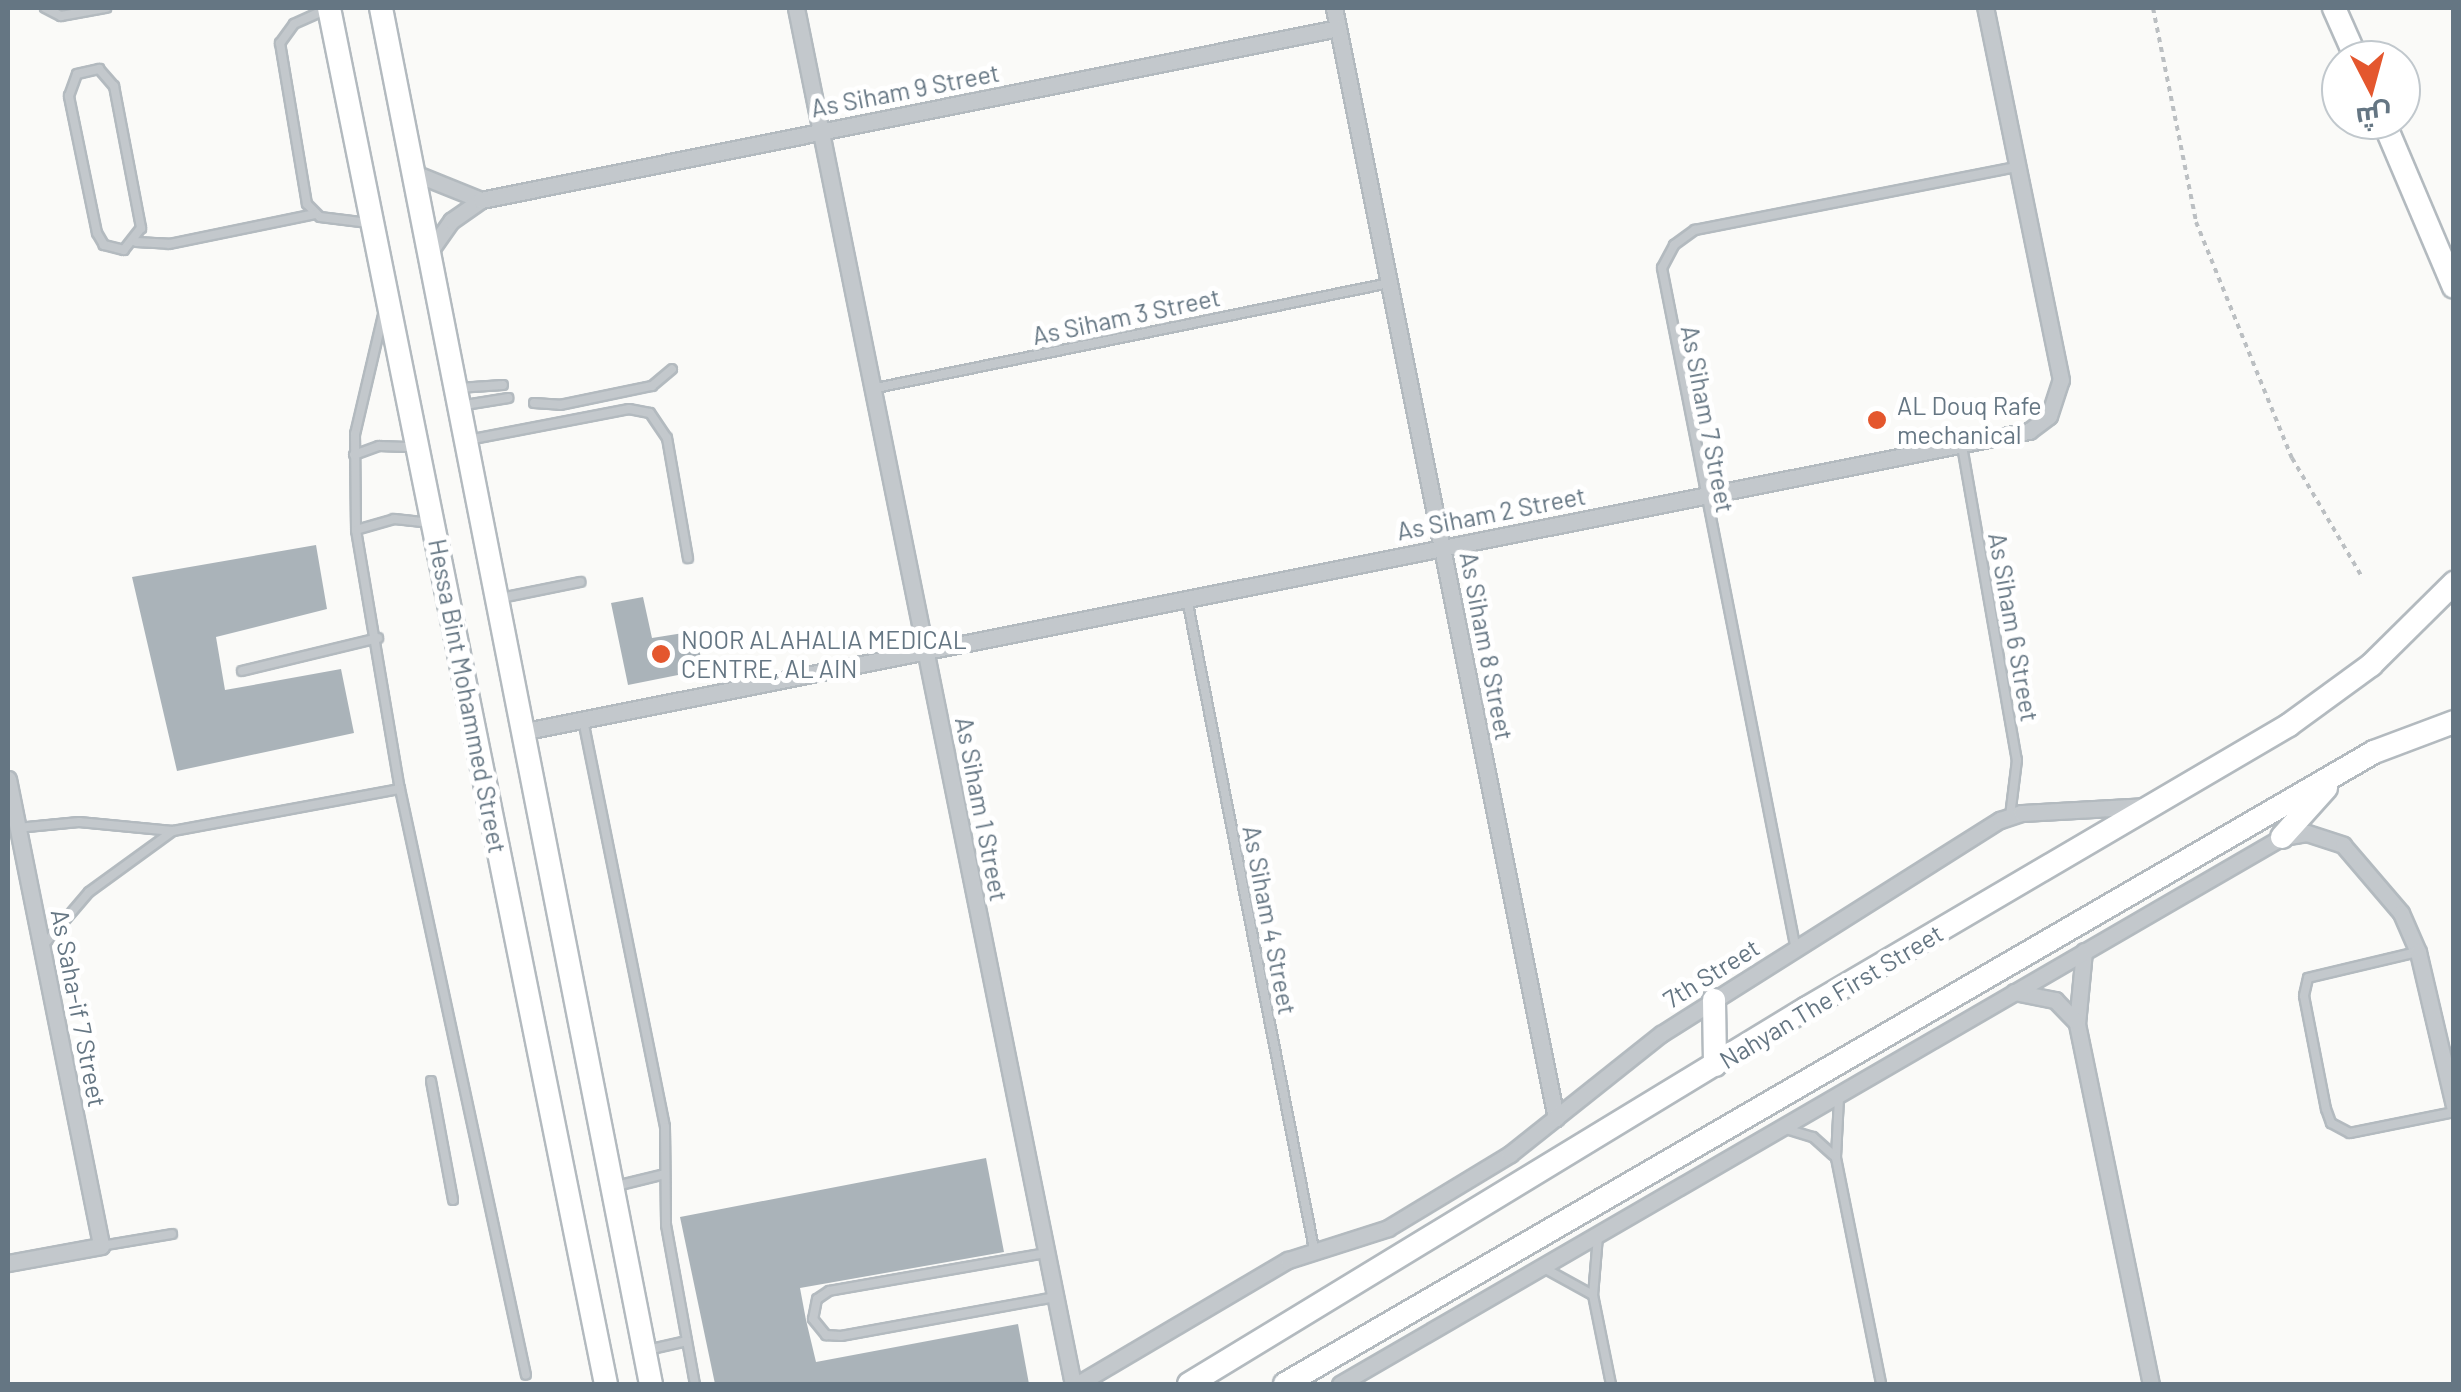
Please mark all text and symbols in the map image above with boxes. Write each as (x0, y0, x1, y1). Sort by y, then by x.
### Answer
north arrow (2321, 40, 2421, 140)
street label: As Siham 9 Street (808, 57, 1002, 123)
text: ش (2354, 99, 2394, 137)
street label: As Siham 3 Street (1029, 281, 1223, 351)
street label: As Siham 7 Street (1675, 323, 1741, 515)
place label: AL Douq Rafe mechanical (1897, 391, 2042, 450)
marker: AL Douq Rafe mechanical (1866, 409, 1888, 431)
street label: As Siham 2 Street (1394, 480, 1588, 546)
street label: As Siham 6 Street (1983, 530, 2045, 724)
street label: Hessa Bint Mohammed Street (423, 536, 513, 856)
street label: As Siham 8 Street (1454, 549, 1520, 743)
place label: NOOR ALAHALIA MEDICAL CENTRE, AL AIN (681, 625, 967, 684)
marker: NOOR ALAHALIA MEDICAL CENTRE, AL AIN (650, 643, 672, 665)
street label: As Siham 1 Street (949, 714, 1015, 904)
street label: As Siham 4 Street (1237, 823, 1303, 1017)
street label: As Saha-if 7 Street (45, 906, 113, 1110)
street label: Nahyan The First Street (1714, 917, 1948, 1075)
street label: 7th Street (1657, 932, 1765, 1014)

